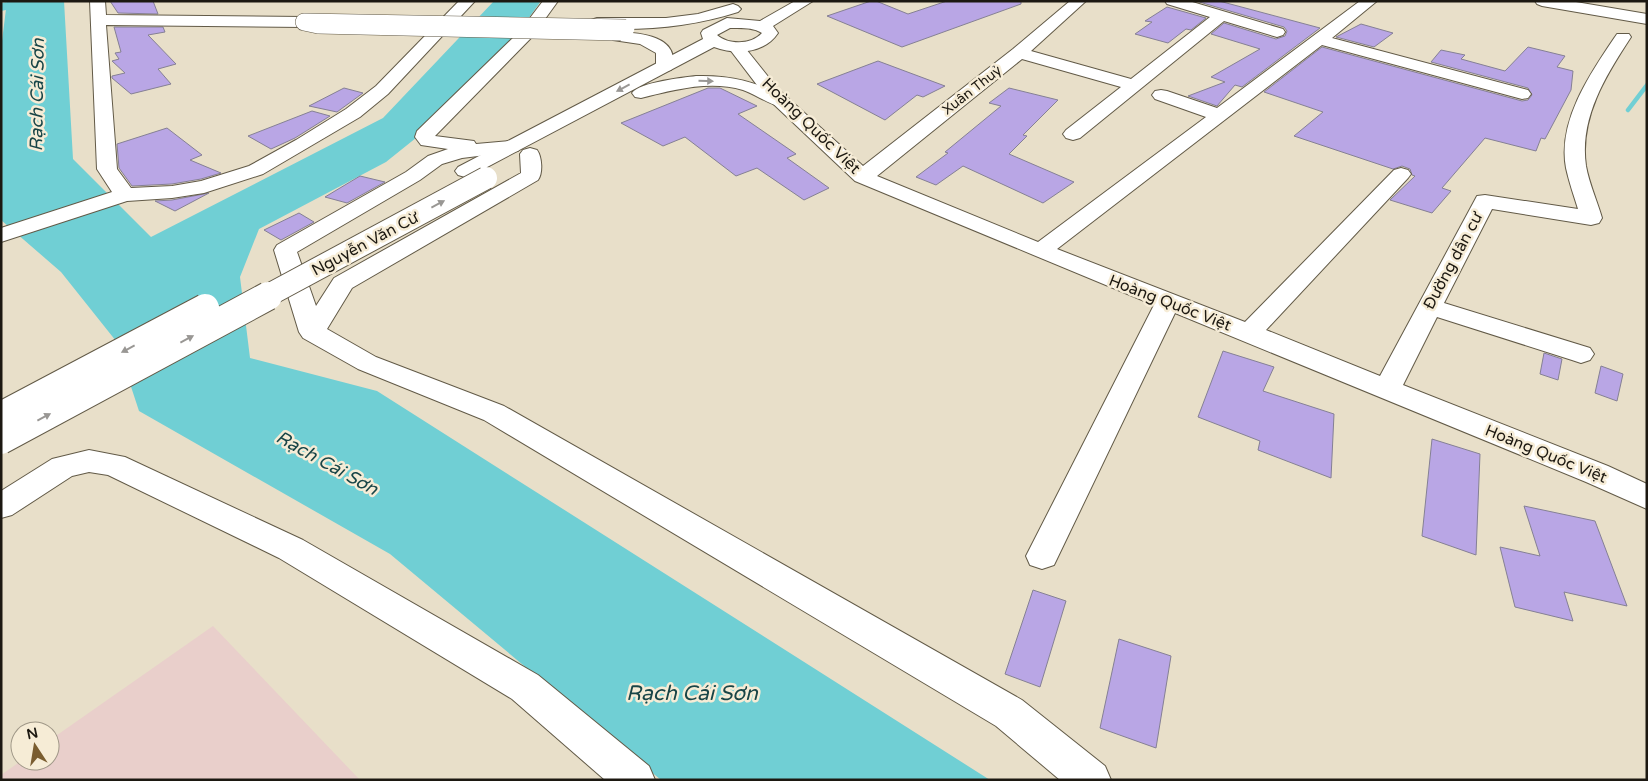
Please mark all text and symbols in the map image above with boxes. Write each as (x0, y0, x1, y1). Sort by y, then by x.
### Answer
water label: Rạch Cái Sơn (25, 37, 49, 152)
street label: Xuân Thuỷ (939, 61, 1005, 118)
street label: Hoàng Quốc Việt (757, 74, 865, 178)
one-way arrow (698, 77, 714, 85)
one-way arrow (615, 84, 630, 92)
one-way arrow (431, 200, 445, 209)
street label: Nguyễn Văn Cừ (308, 207, 423, 280)
street label: Đường dân cư (1419, 208, 1487, 313)
street label: Hoàng Quốc Việt (1106, 270, 1234, 336)
one-way arrow (181, 335, 194, 344)
one-way arrow (121, 345, 135, 353)
one-way arrow (37, 412, 51, 421)
street label: Hoàng Quốc Việt (1482, 420, 1610, 488)
water label: Rạch Cái Sơn (272, 426, 383, 501)
water label: Rạch Cái Sơn (626, 681, 759, 706)
north arrow (10, 721, 60, 771)
text: N (25, 724, 40, 743)

